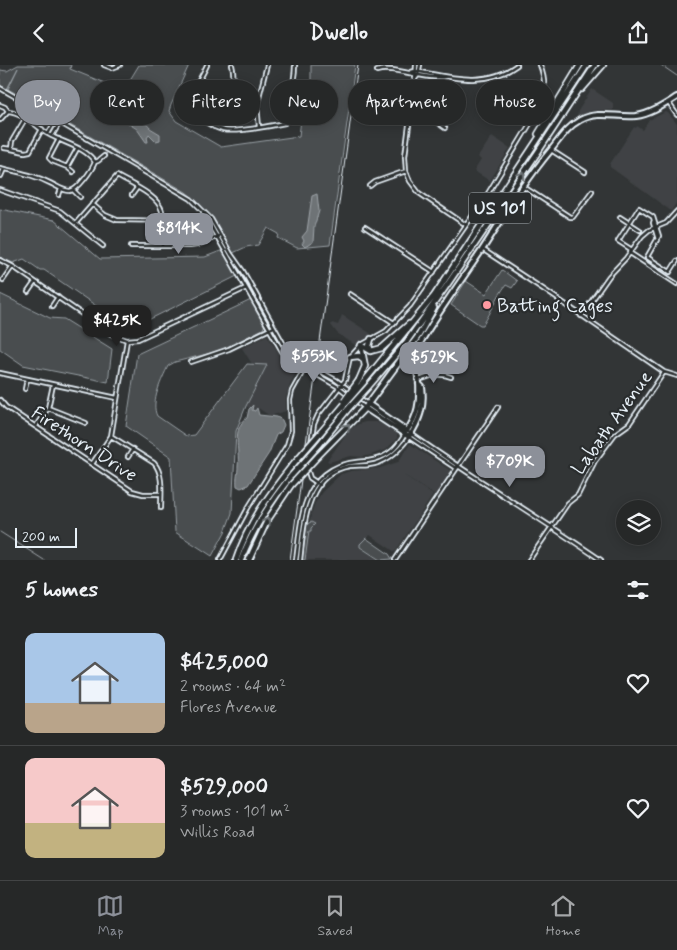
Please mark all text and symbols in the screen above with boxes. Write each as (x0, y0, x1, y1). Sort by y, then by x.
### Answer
icon: back (25, 19, 53, 47)
text: Dwello (309, 19, 368, 47)
icon: share (624, 19, 652, 47)
chip: Buy (15, 80, 80, 125)
chip: Rent (90, 80, 164, 125)
chip: Filters (174, 80, 260, 125)
chip: New (270, 80, 338, 125)
chip: Apartment (348, 80, 466, 125)
chip: House (476, 80, 554, 125)
one-way arrow (516, 171, 525, 181)
road number: US 101 (469, 193, 531, 223)
pin: $814K (144, 213, 214, 255)
text: $814K (156, 218, 202, 239)
place label: Batting Cages (497, 294, 613, 322)
marker: Batting Cages (481, 299, 493, 311)
pin: $425K (82, 305, 152, 347)
text: $425K (93, 310, 141, 331)
pin: $553K (279, 341, 349, 383)
pin: $529K (399, 341, 469, 384)
text: $553K (291, 346, 337, 367)
text: $529K (410, 347, 458, 368)
street label: Labath Avenue (566, 366, 658, 480)
street label: Firethorn Drive (26, 401, 142, 488)
one-way arrow (341, 424, 350, 433)
pin: $709K (475, 445, 545, 488)
text: $709K (486, 451, 534, 472)
map controls (616, 500, 661, 545)
button: layers (616, 500, 661, 545)
one-way arrow (261, 517, 271, 526)
scale bar (15, 525, 78, 548)
text: 200 m (22, 528, 60, 546)
text: 5 homes (25, 576, 98, 604)
icon: filters (624, 576, 652, 604)
text: $425,000 (180, 648, 268, 676)
icon: home (65, 653, 125, 713)
icon: heart (624, 669, 652, 697)
text: 2 rooms · 64 m² (180, 676, 286, 697)
text: Flores Avenue (180, 697, 277, 718)
text: $529,000 (180, 773, 268, 801)
icon: home (65, 778, 125, 838)
icon: heart (624, 794, 652, 822)
text: 3 rooms · 101 m² (180, 801, 290, 822)
text: Willis Road (180, 822, 255, 843)
tab: Map (96, 892, 124, 940)
tab: Saved (317, 892, 353, 940)
tab: Home (546, 892, 581, 940)

